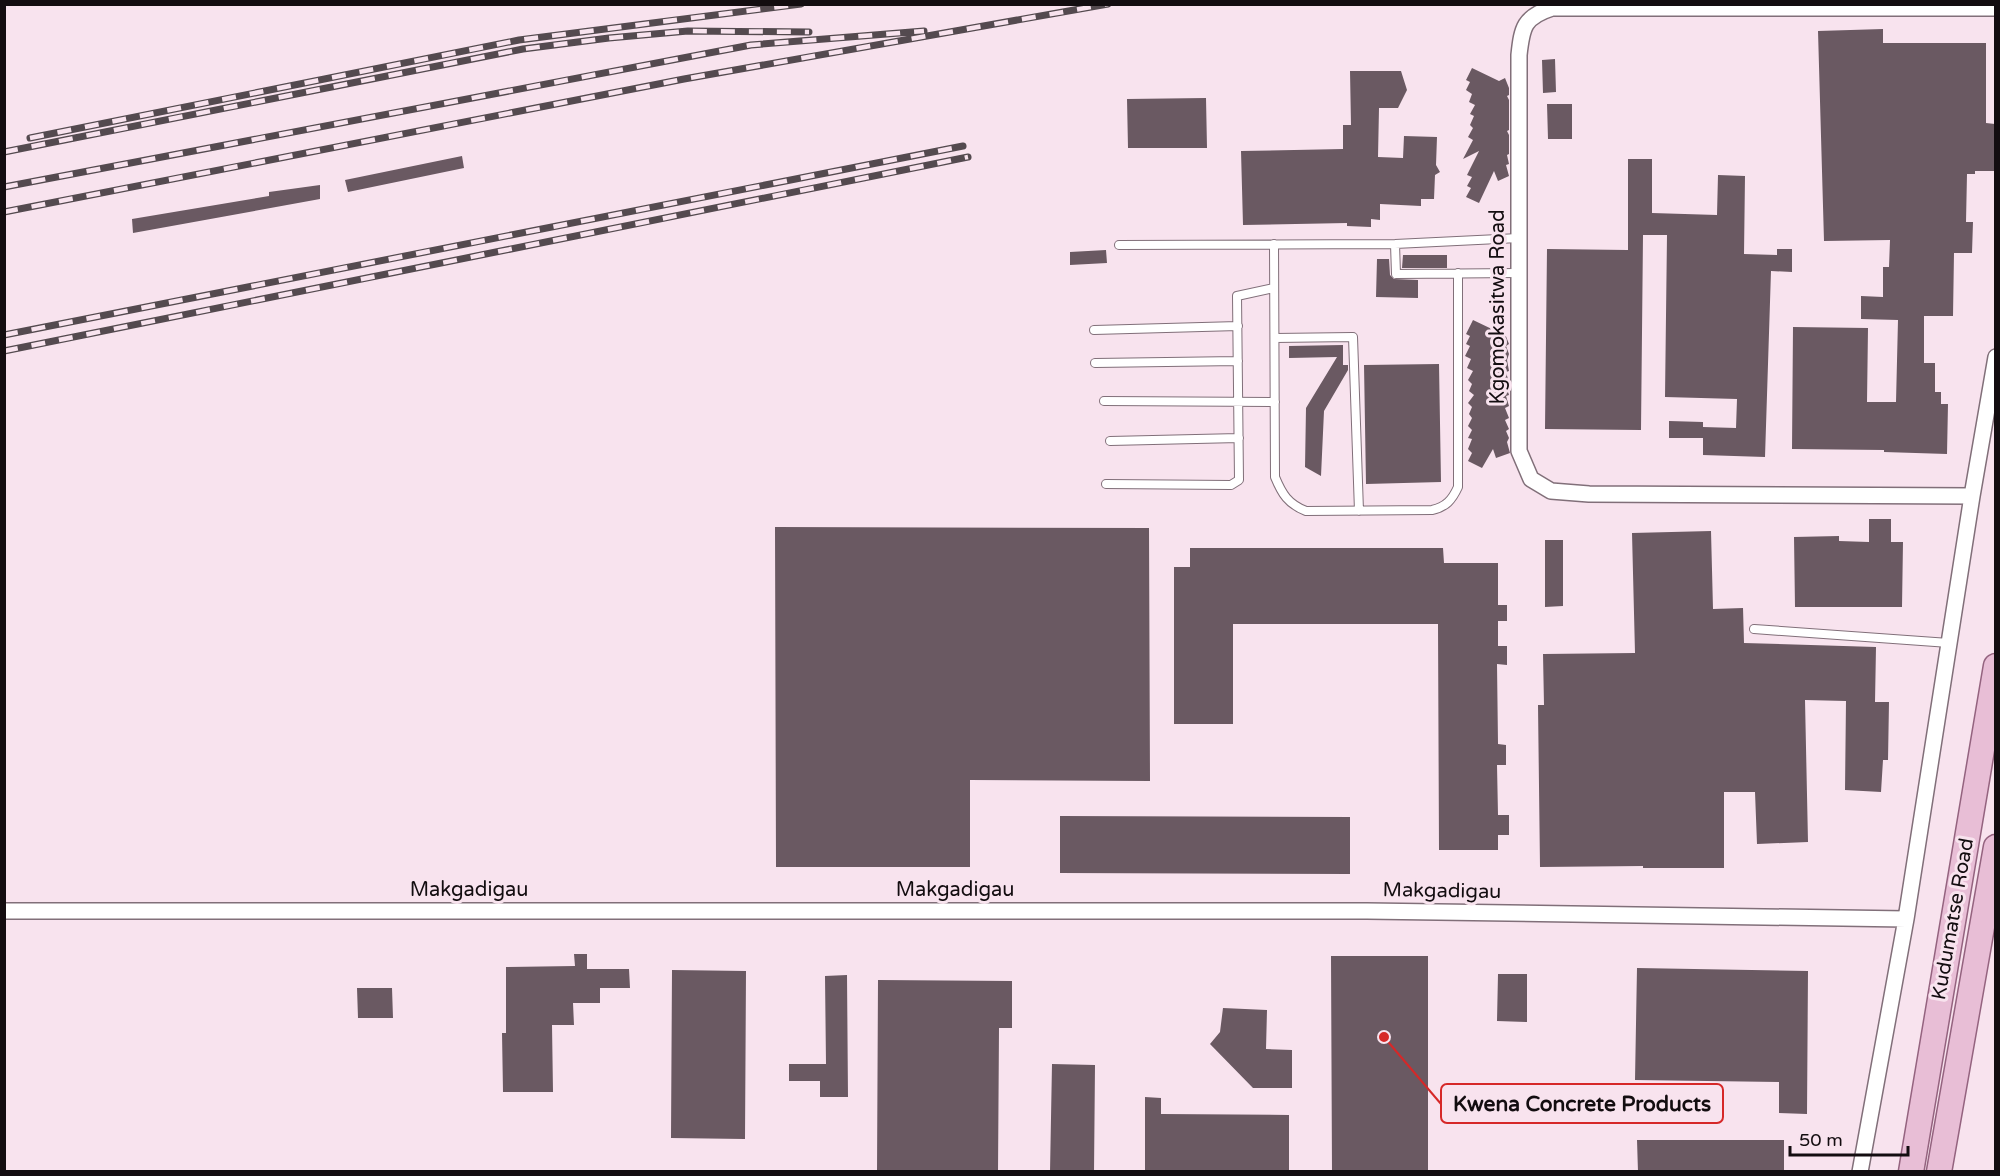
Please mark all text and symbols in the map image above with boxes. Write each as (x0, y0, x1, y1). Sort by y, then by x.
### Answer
street label: Kgomokasitwa Road (1486, 209, 1510, 405)
street label: Kudumatse Road (1927, 836, 1979, 1002)
street label: Makgadigau (410, 878, 528, 902)
street label: Makgadigau (896, 878, 1014, 902)
street label: Makgadigau (1382, 878, 1502, 904)
callout: Kwena Concrete Products (1441, 1084, 1723, 1123)
text: Kwena Concrete Products (1453, 1092, 1711, 1117)
scale bar (1790, 1119, 1908, 1157)
text: 50 m (1799, 1129, 1843, 1151)

